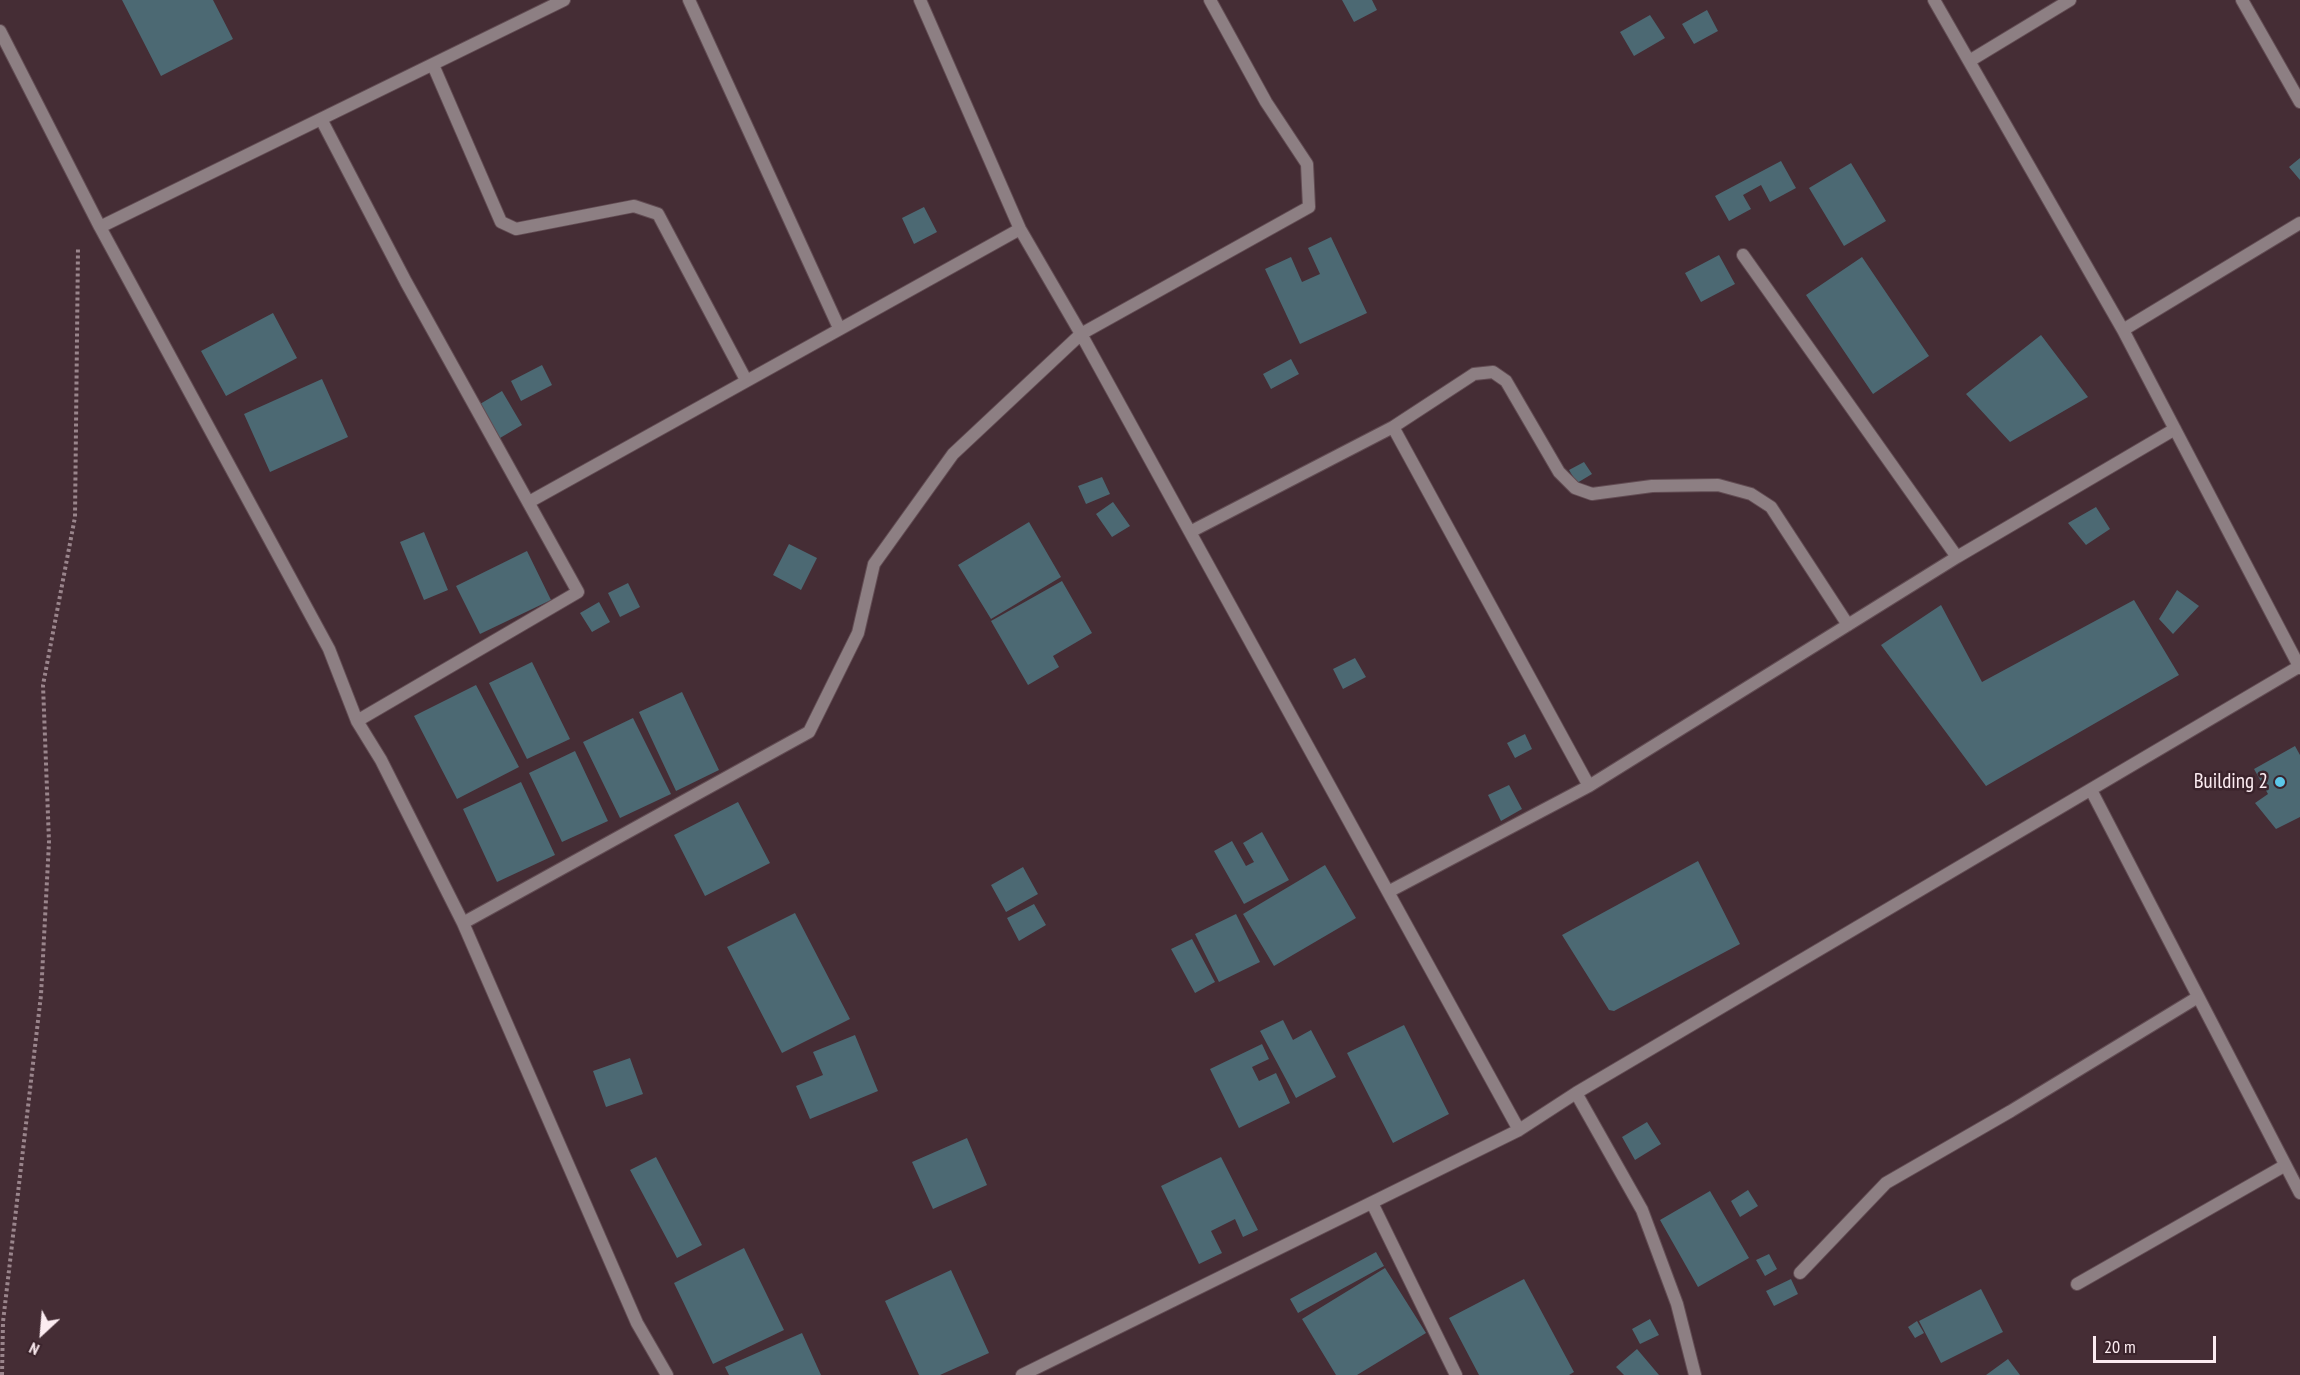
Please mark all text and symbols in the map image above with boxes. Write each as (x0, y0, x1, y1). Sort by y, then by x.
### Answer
place label: Building 2 (2194, 769, 2268, 795)
marker: Building 2 (2273, 775, 2287, 789)
north arrow (12, 1303, 72, 1363)
scale bar (2096, 1324, 2219, 1362)
text: 20 m (2104, 1335, 2136, 1358)
text: N (26, 1338, 42, 1360)

